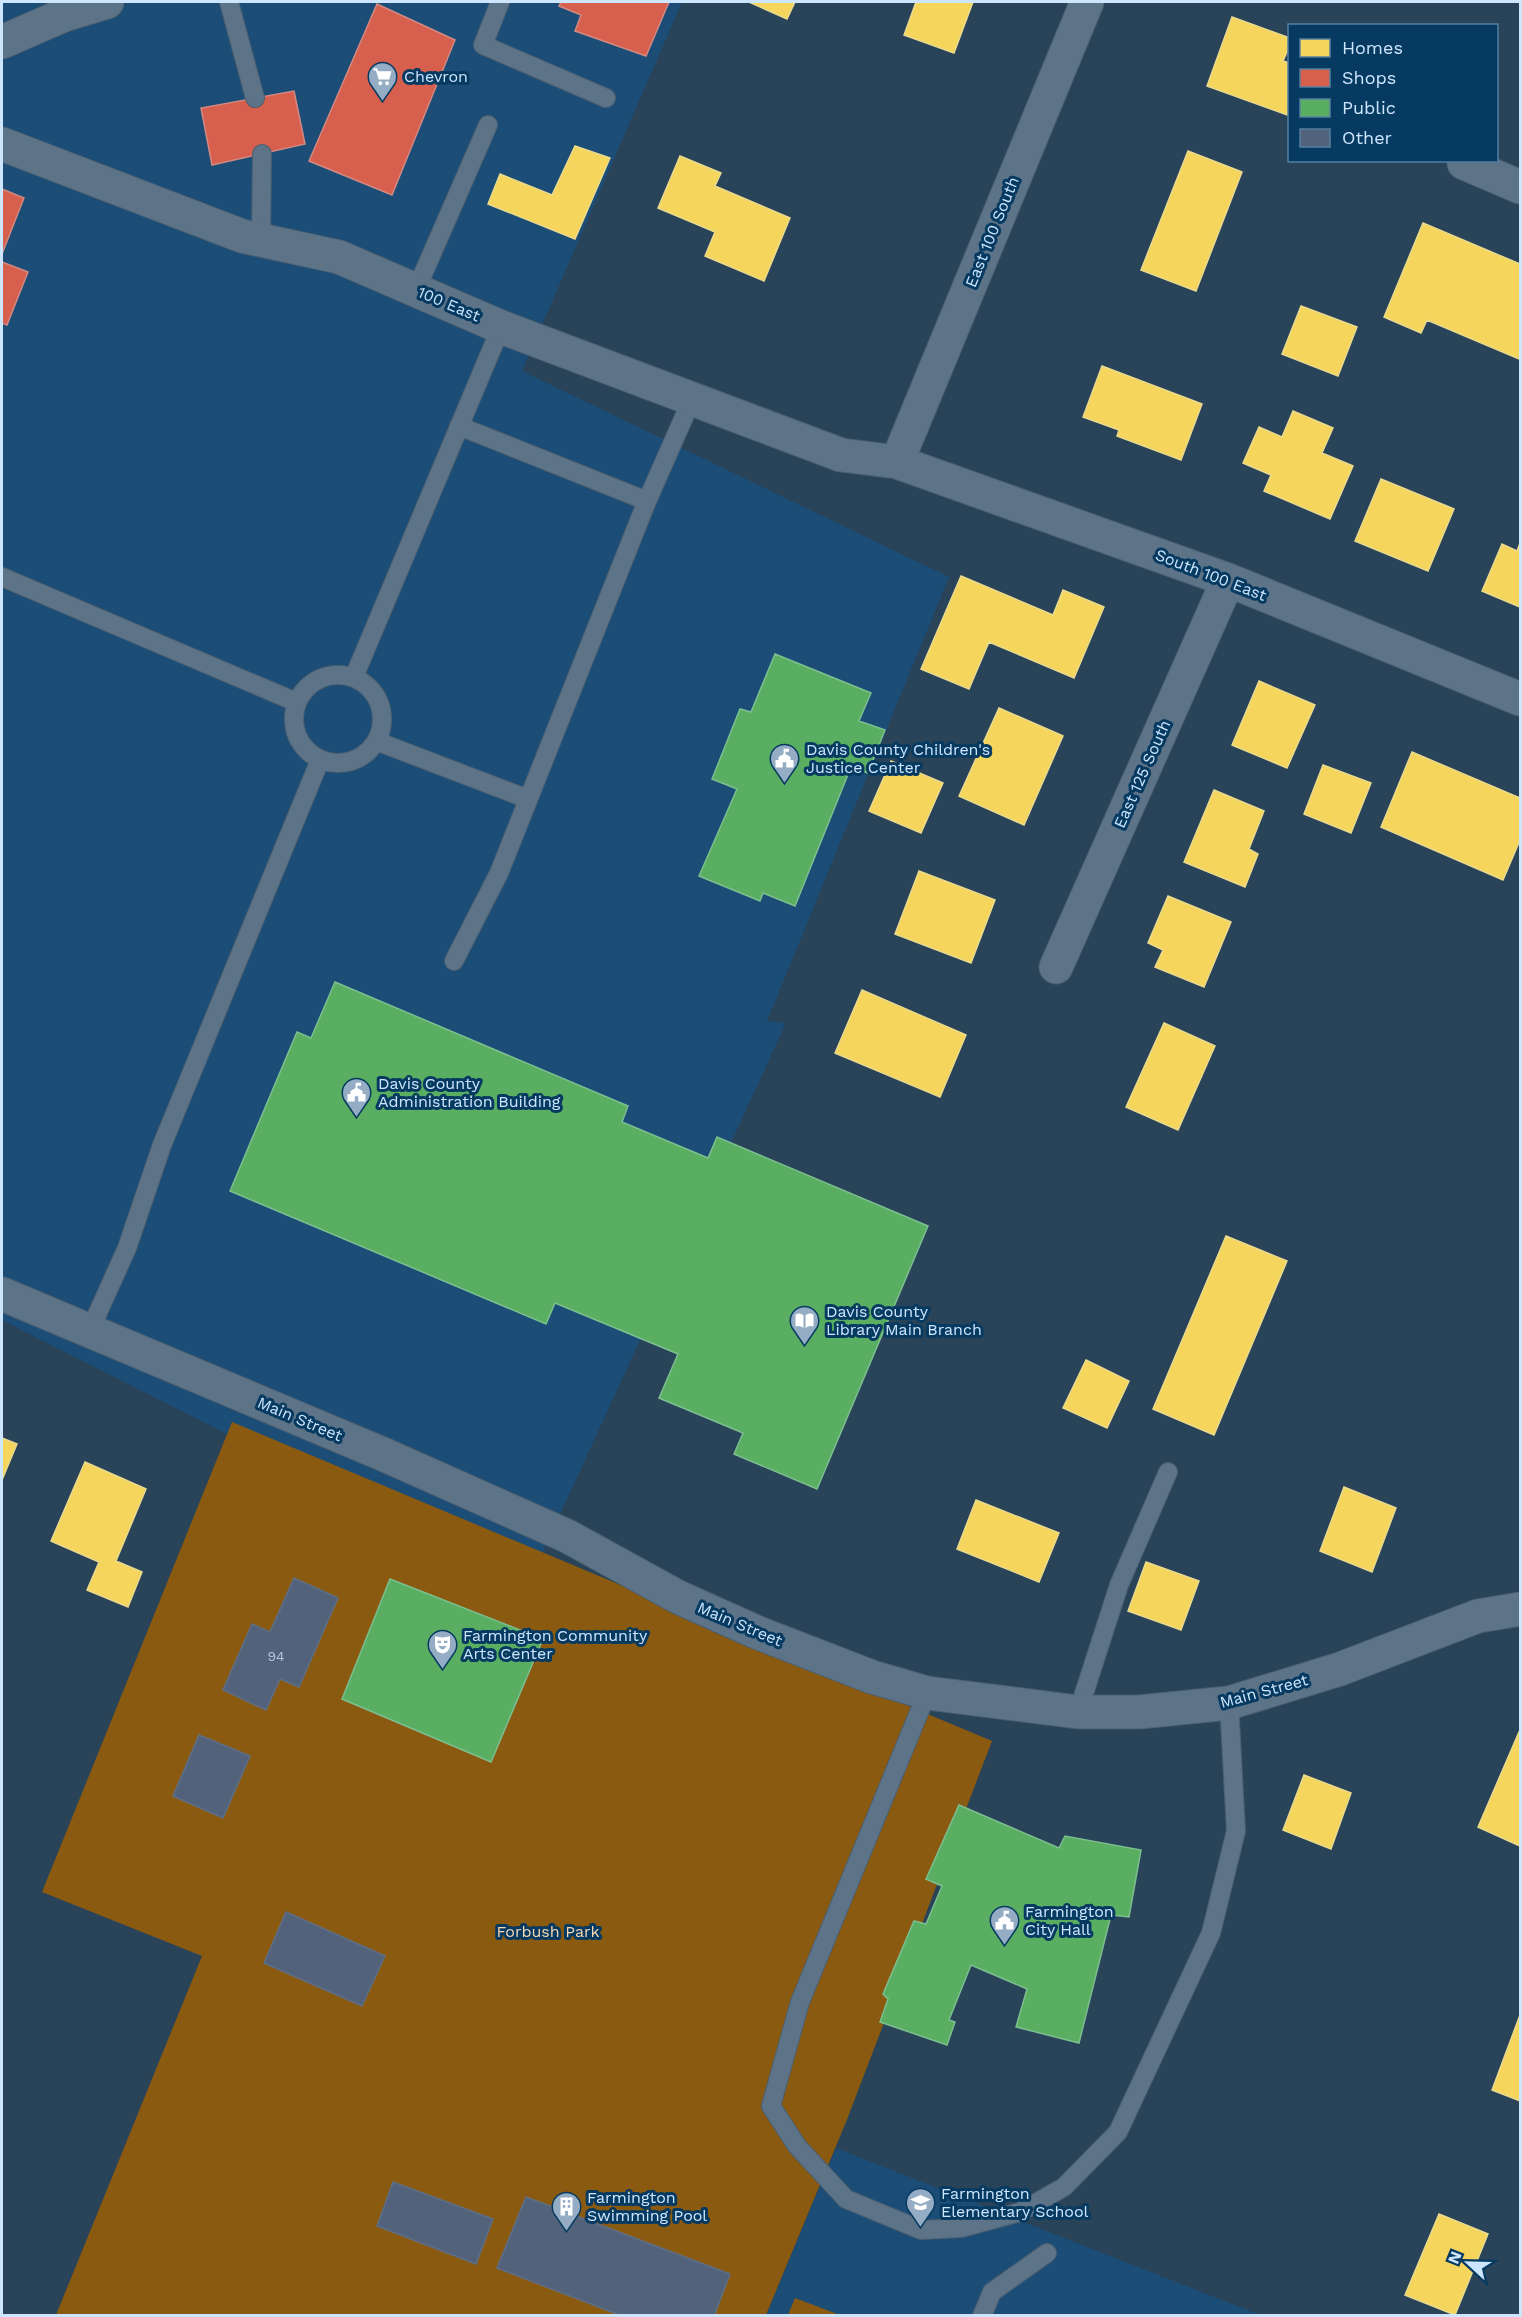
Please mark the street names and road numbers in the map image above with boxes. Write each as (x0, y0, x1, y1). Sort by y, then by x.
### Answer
street label: East 100 South (961, 174, 1023, 290)
street label: 100 East (415, 282, 483, 326)
street label: South 100 East (1153, 545, 1270, 605)
street label: East 125 South (1110, 717, 1174, 831)
street label: Main Street (255, 1393, 346, 1446)
street label: Main Street (695, 1598, 786, 1651)
street label: Main Street (1218, 1670, 1310, 1712)

